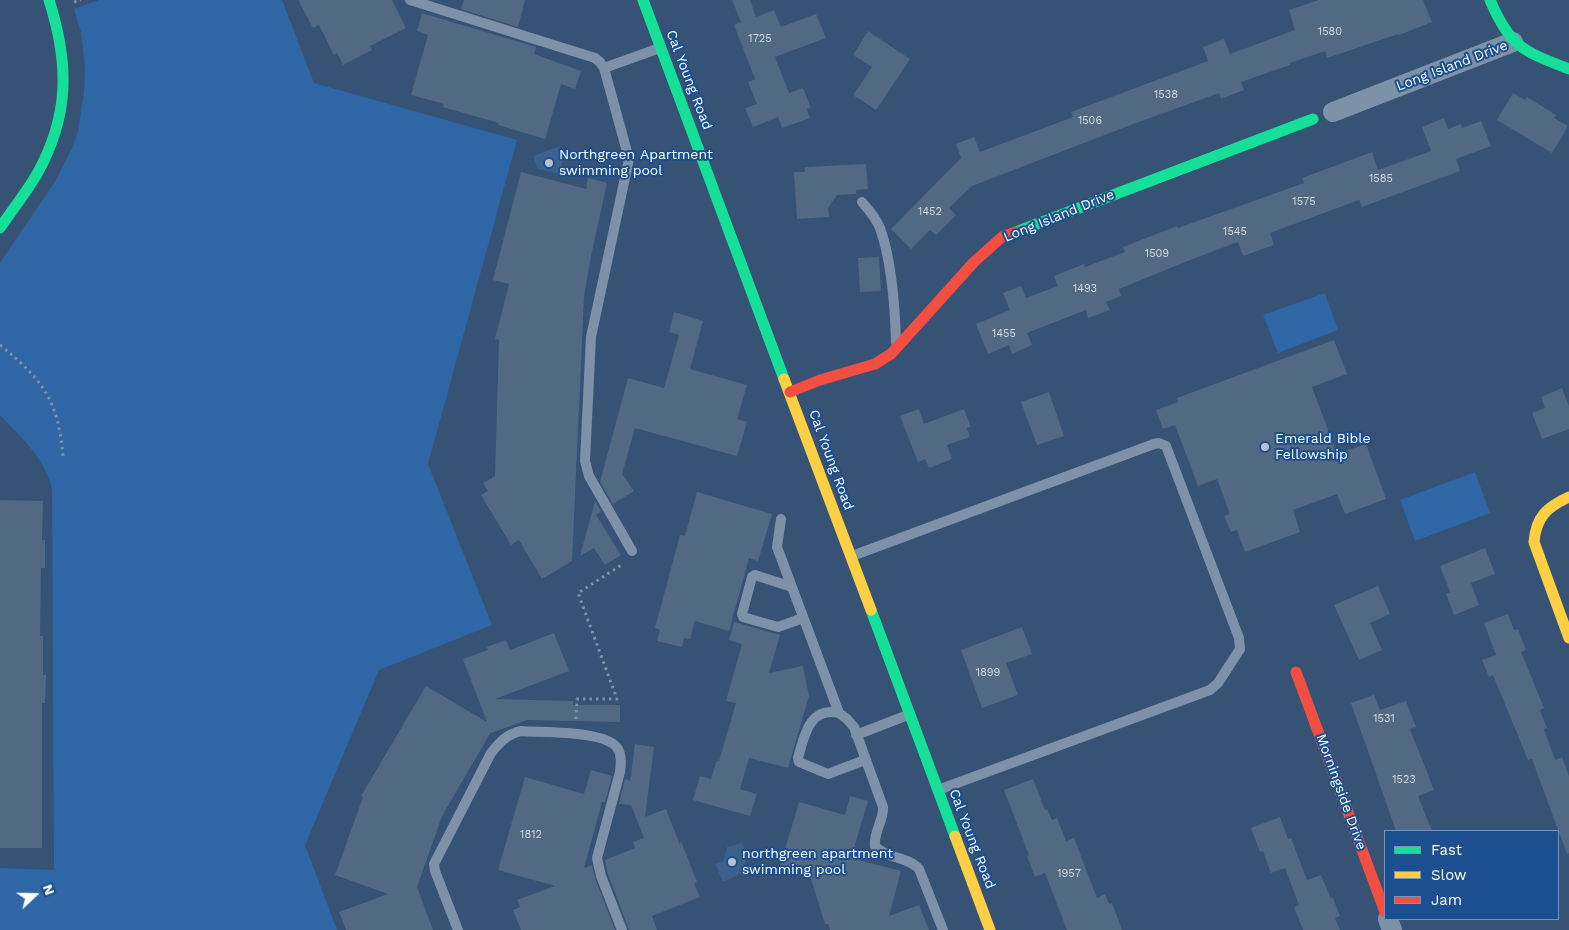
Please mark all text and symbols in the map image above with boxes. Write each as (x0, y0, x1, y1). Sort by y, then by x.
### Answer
house number: 1580 (1318, 25, 1342, 39)
street label: Cal Young Road (662, 28, 716, 132)
house number: 1725 (748, 32, 772, 46)
street label: Long Island Drive (1394, 37, 1510, 95)
house number: 1538 (1154, 88, 1178, 102)
house number: 1506 (1078, 114, 1102, 128)
place label: Northgreen Apartment swimming pool (559, 147, 713, 180)
marker: Northgreen Apartment swimming pool (543, 157, 555, 169)
house number: 1585 (1369, 172, 1393, 186)
street label: Long Island Drive (1001, 186, 1117, 246)
house number: 1575 (1292, 195, 1316, 209)
house number: 1452 (918, 205, 942, 219)
house number: 1545 (1223, 225, 1247, 239)
house number: 1509 (1145, 247, 1169, 261)
house number: 1493 (1073, 282, 1097, 296)
house number: 1455 (992, 327, 1016, 341)
street label: Cal Young Road (805, 407, 857, 513)
place label: Emerald Bible Fellowship (1275, 431, 1371, 464)
marker: Emerald Bible Fellowship (1259, 441, 1271, 453)
house number: 1899 (976, 666, 1000, 680)
house number: 1531 (1373, 712, 1395, 726)
street label: Morningside Drive (1312, 732, 1370, 852)
house number: 1523 (1392, 773, 1416, 787)
street label: Cal Young Road (945, 787, 999, 891)
house number: 1812 (520, 828, 542, 842)
legend (1384, 830, 1559, 920)
text: Fast (1431, 841, 1462, 859)
place label: northgreen apartment swimming pool (742, 846, 893, 879)
marker: northgreen apartment swimming pool (726, 856, 738, 868)
text: Slow (1431, 866, 1467, 884)
house number: 1957 (1057, 867, 1081, 881)
north arrow (10, 870, 60, 920)
text: N (40, 882, 58, 897)
text: Jam (1431, 891, 1462, 909)

